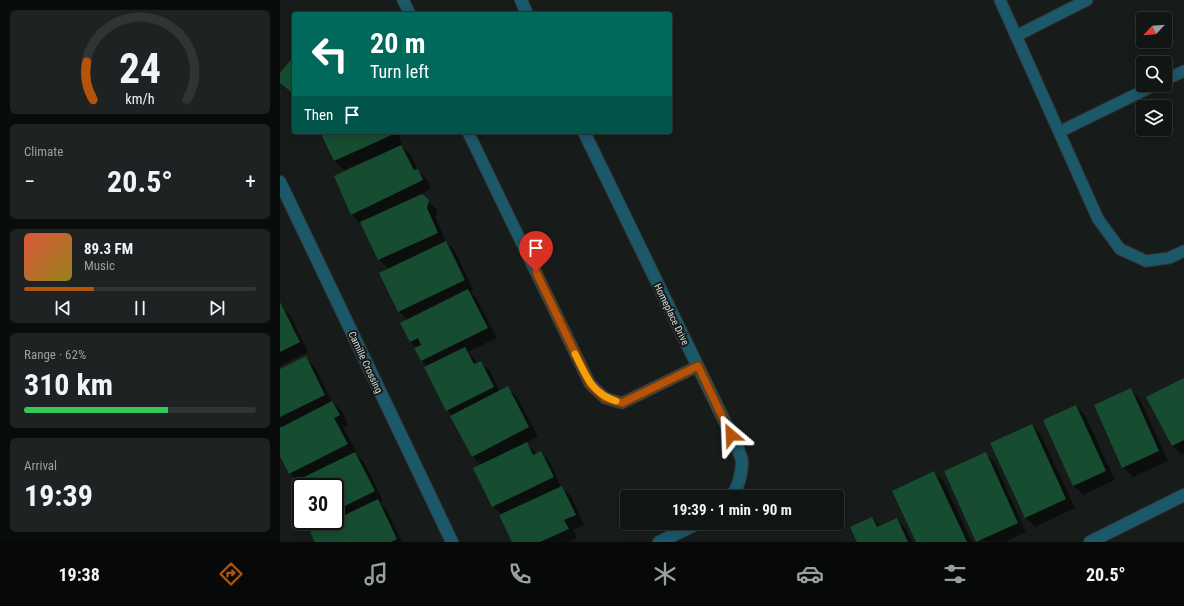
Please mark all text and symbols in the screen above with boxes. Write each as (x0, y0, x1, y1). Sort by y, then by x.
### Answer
north arrow (1136, 12, 1172, 48)
map controls (1136, 12, 1172, 136)
text: 20 m (370, 27, 426, 60)
icon: left (304, 28, 356, 80)
text: 24 (119, 44, 161, 93)
button: search (1136, 56, 1172, 92)
text: Turn left (370, 61, 429, 82)
text: km/h (125, 91, 155, 107)
button: layers (1136, 100, 1172, 136)
icon: arrive (341, 104, 363, 126)
text: Then (304, 106, 333, 124)
text: Climate (24, 144, 63, 159)
text: 20.5° (107, 164, 173, 199)
text: − (24, 169, 35, 194)
text: + (245, 169, 256, 194)
pin (519, 231, 553, 272)
icon: arrive (525, 237, 547, 259)
text: 89.3 FM (84, 240, 133, 258)
text: Music (84, 258, 115, 273)
street label: Homeplace Drive (652, 282, 691, 347)
icon: previous (52, 297, 74, 319)
icon: pause (129, 297, 151, 319)
icon: next (206, 297, 228, 319)
street label: Camille Crossing (346, 330, 385, 395)
text: Range · 62% (24, 347, 86, 362)
text: 310 km (24, 367, 113, 402)
position arrow (710, 414, 752, 456)
text: Arrival (24, 458, 57, 473)
text: 19:39 (24, 478, 93, 513)
speed limit sign: 30 (292, 478, 344, 530)
text: 19:39 · 1 min · 90 m (672, 501, 792, 519)
icon: directions (217, 560, 245, 588)
icon: music (362, 560, 390, 588)
icon: phone (506, 560, 534, 588)
icon: climate (651, 560, 679, 588)
icon: car (796, 560, 824, 588)
icon: filters (941, 560, 969, 588)
text: 19:38 (58, 564, 100, 585)
text: 20.5° (1086, 564, 1126, 585)

